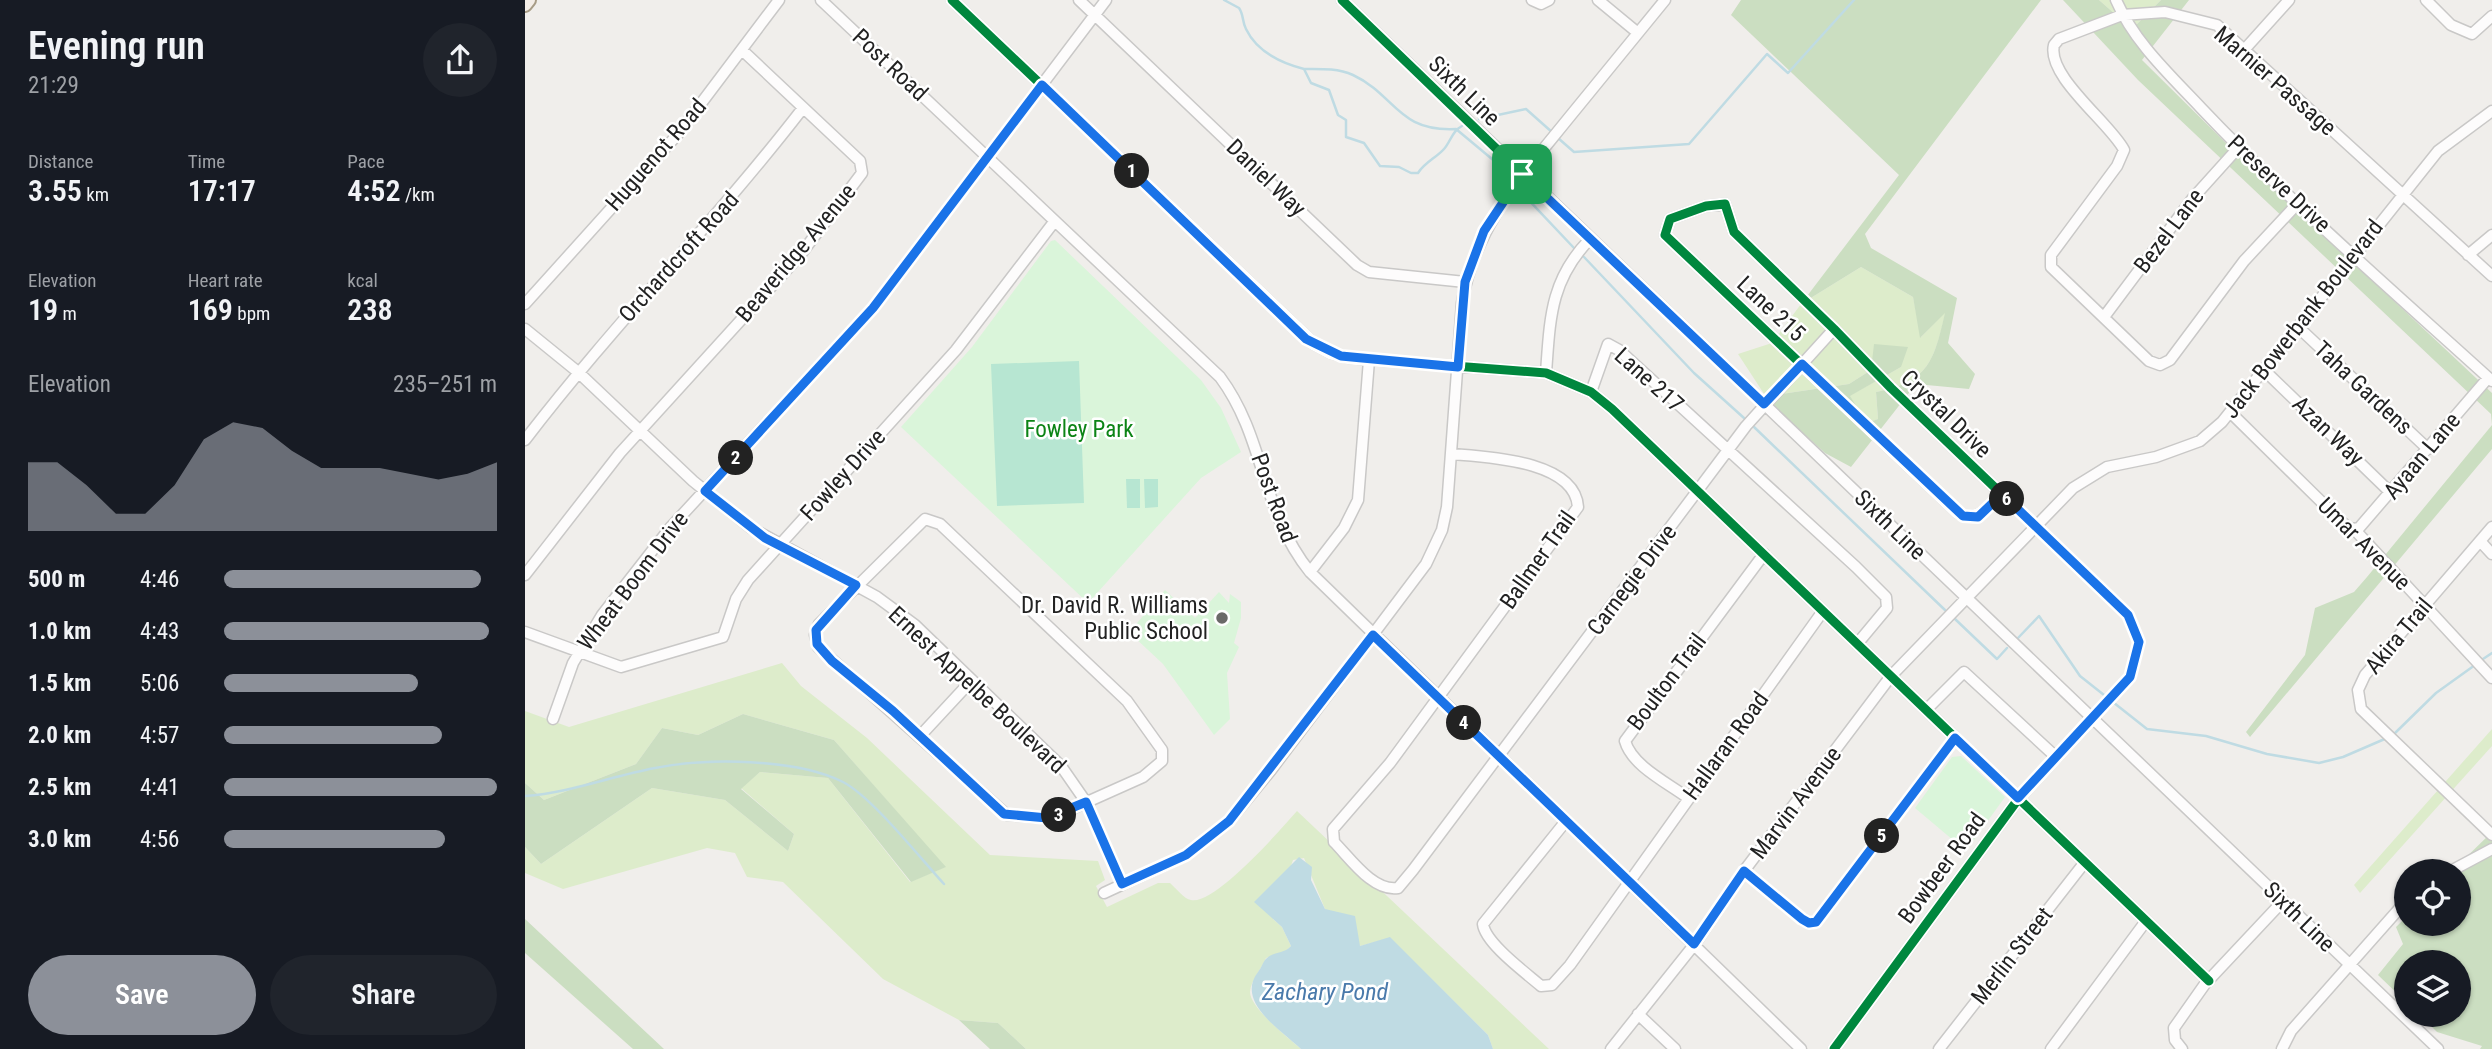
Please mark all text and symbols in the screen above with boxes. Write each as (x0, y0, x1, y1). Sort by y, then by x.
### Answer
street label: Marnier Passage (2209, 21, 2341, 141)
button: share (423, 23, 497, 97)
street label: Post Road (847, 23, 933, 107)
text: Evening run (28, 24, 205, 68)
street label: Sixth Line (1423, 51, 1505, 131)
text: 21:29 (28, 72, 79, 99)
street label: Huguenot Road (600, 93, 712, 217)
street label: Preserve Drive (2222, 130, 2336, 238)
street label: Daniel Way (1221, 134, 1311, 223)
pin (1492, 144, 1552, 204)
text: Distance (28, 150, 93, 173)
text: Time (188, 150, 225, 173)
text: Pace (347, 150, 385, 173)
pin: 1 (1115, 154, 1149, 188)
icon: arrive (1503, 155, 1541, 193)
text: 1 (1127, 159, 1136, 182)
text: 3.55 (28, 173, 82, 208)
text: 17:17 (188, 173, 256, 208)
text: 4:52 (347, 173, 401, 208)
street label: Beaveridge Avenue (730, 178, 862, 328)
text: km (82, 183, 109, 206)
text: /km (401, 183, 435, 206)
street label: Bezel Lane (2129, 184, 2209, 278)
street label: Orchardcroft Road (613, 186, 745, 328)
street label: Jack Bowerbank Boulevard (2217, 214, 2389, 424)
text: Elevation (28, 269, 96, 292)
text: Heart rate (188, 269, 263, 292)
text: kcal (347, 269, 378, 292)
street label: Lane 215 (1731, 271, 1811, 347)
text: 19 (28, 292, 58, 327)
text: 169 (188, 292, 233, 327)
text: 238 (347, 292, 393, 327)
text: m (58, 302, 77, 325)
text: bpm (233, 302, 270, 325)
street label: Taha Gardens (2308, 336, 2418, 440)
street label: Lane 217 (1609, 342, 1689, 418)
street label: Crystal Drive (1895, 364, 1997, 464)
text: Elevation (28, 371, 111, 398)
text: 235–251 m (393, 371, 497, 398)
street label: Azan Way (2287, 391, 2370, 472)
street label: Ayaan Lane (2378, 407, 2466, 505)
park label: Fowley Park (1024, 416, 1134, 443)
street label: Fowley Drive (795, 424, 891, 526)
pin: 2 (719, 440, 753, 476)
text: 2 (731, 446, 740, 469)
street label: Post Road (1245, 450, 1303, 546)
pin: 6 (1989, 482, 2025, 516)
street label: Sixth Line (1849, 485, 1931, 565)
text: 6 (2002, 487, 2011, 510)
street label: Umar Avenue (2312, 492, 2416, 596)
street label: Wheat Boom Drive (572, 506, 694, 656)
street label: Ballmer Trail (1494, 506, 1582, 614)
street label: Carnegie Drive (1582, 519, 1682, 641)
text: 500 m (28, 566, 85, 593)
text: 4:46 (140, 566, 179, 593)
place label: Dr. David R. Williams Public School (1021, 592, 1208, 645)
street label: Akira Trail (2360, 593, 2438, 679)
street label: Ernest Appelbe Boulevard (883, 601, 1071, 779)
marker: Dr. David R. Williams Public School (1214, 610, 1230, 626)
text: 1.0 km (28, 618, 91, 645)
text: 4:43 (140, 618, 179, 645)
street label: Boulton Trail (1622, 628, 1712, 736)
text: 1.5 km (28, 670, 91, 697)
text: 5:06 (140, 670, 179, 697)
street label: Hallaran Road (1678, 687, 1774, 805)
pin: 4 (1447, 706, 1481, 740)
text: 4 (1459, 711, 1468, 734)
text: 2.0 km (28, 722, 91, 749)
text: 4:57 (140, 722, 179, 749)
street label: Marvin Avenue (1745, 742, 1847, 864)
text: 2.5 km (28, 774, 91, 801)
text: 4:41 (140, 774, 179, 801)
pin: 3 (1041, 798, 1077, 832)
text: 3 (1054, 803, 1063, 826)
street label: Bowbeer Road (1893, 807, 1991, 929)
pin: 5 (1865, 818, 1899, 854)
text: 5 (1877, 824, 1886, 847)
text: 3.0 km (28, 826, 91, 853)
text: 4:56 (140, 826, 179, 853)
map controls (2394, 859, 2471, 1027)
button: locate (2394, 859, 2471, 936)
street label: Sixth Line (2258, 877, 2340, 957)
street label: Merlin Street (1966, 902, 2058, 1010)
button: layers (2394, 950, 2471, 1027)
button: Save (28, 955, 256, 1035)
button: Share (270, 955, 497, 1035)
water label: Zachary Pond (1261, 978, 1389, 1006)

